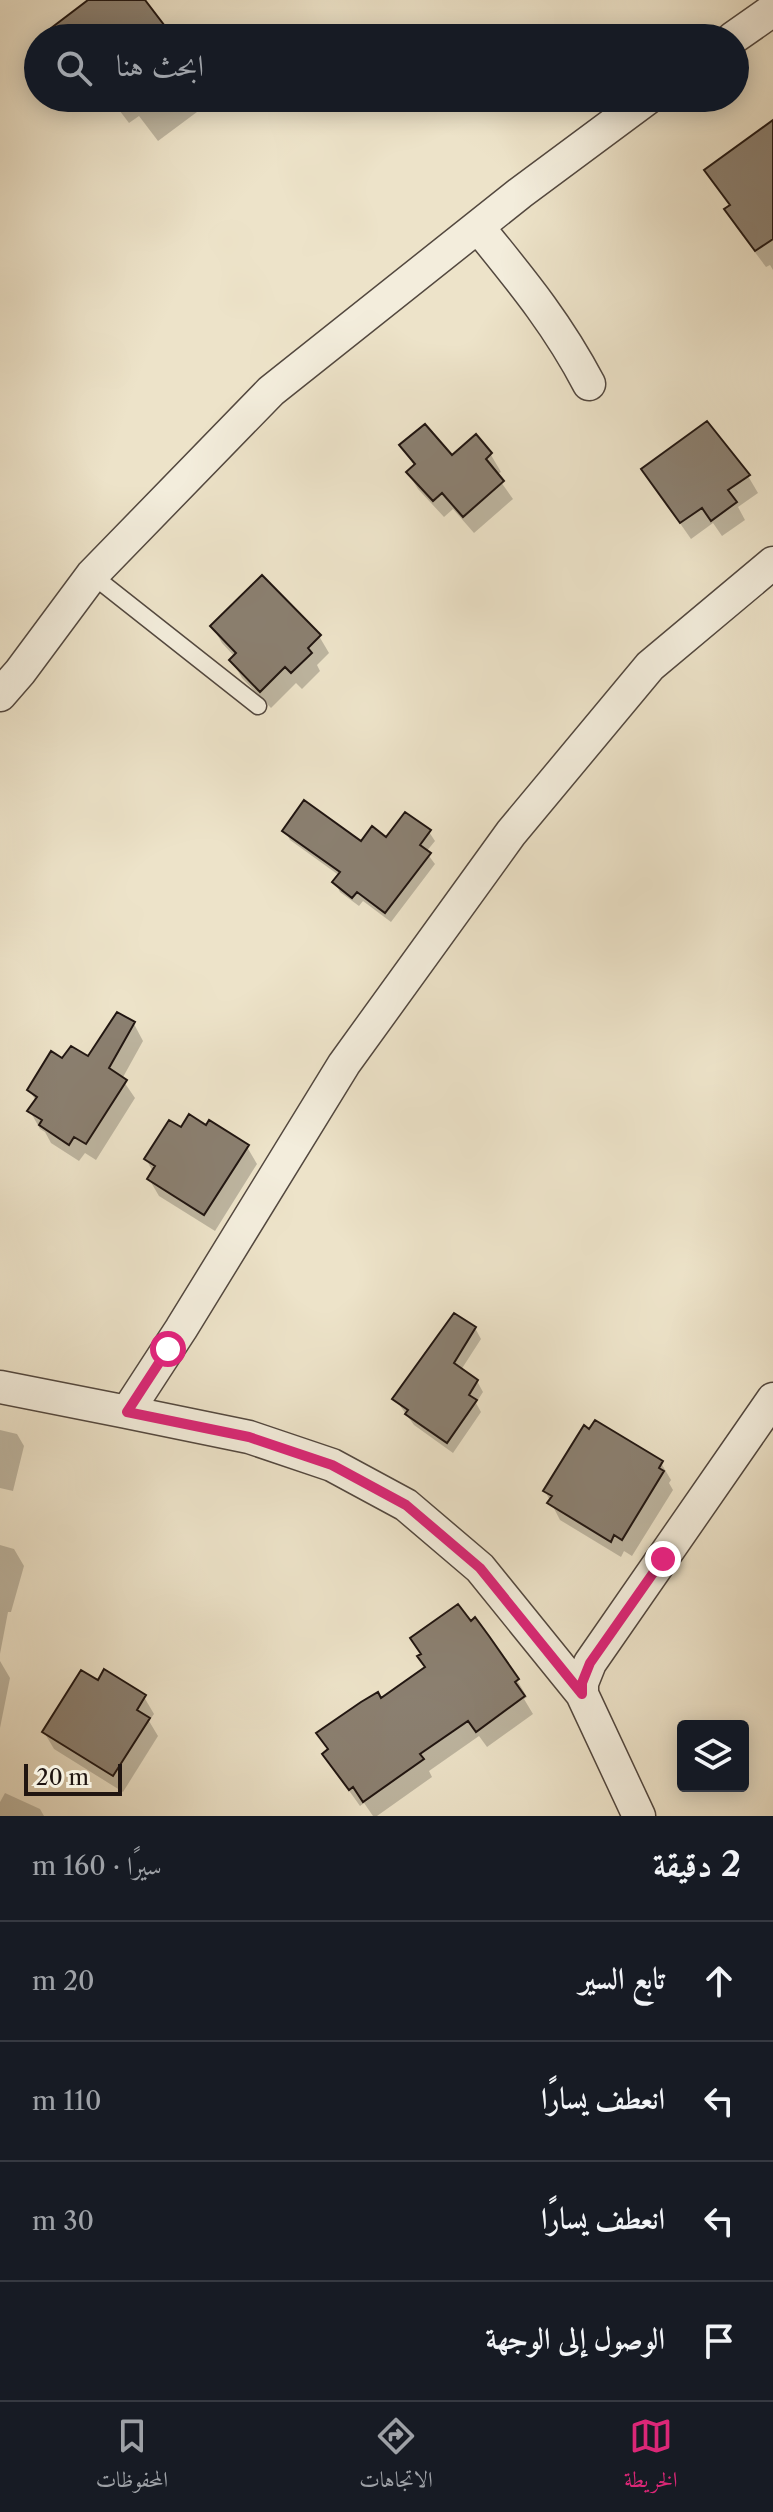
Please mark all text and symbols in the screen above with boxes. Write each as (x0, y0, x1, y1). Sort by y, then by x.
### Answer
search box (24, 24, 749, 112)
icon: search (52, 46, 96, 90)
text: ابحث هنا (116, 47, 204, 84)
route start (150, 1331, 186, 1367)
route end (645, 1541, 681, 1577)
map controls (677, 1720, 749, 1792)
button: layers (677, 1720, 749, 1792)
scale bar (24, 1760, 122, 1796)
text: 20 m (36, 1764, 89, 1791)
text: 2 دقيقة (653, 1843, 741, 1885)
text: سيرًا · 160 m (32, 1850, 162, 1882)
icon: ahead (697, 1959, 741, 2003)
text: تابع السير (579, 1960, 665, 1997)
text: 20 m (32, 1965, 95, 1997)
icon: left (697, 2079, 741, 2123)
text: انعطف يسارًا (541, 2080, 665, 2117)
text: 110 m (32, 2085, 102, 2117)
icon: left (697, 2199, 741, 2243)
text: انعطف يسارًا (541, 2200, 665, 2237)
text: 30 m (32, 2205, 94, 2237)
icon: arrive (697, 2319, 741, 2363)
text: الوصول إلى الوجهة (486, 2320, 665, 2357)
tab: المحفوظات (96, 2414, 168, 2501)
tab: الاتجاهات (359, 2414, 433, 2501)
tab: الخريطة (624, 2414, 677, 2501)

